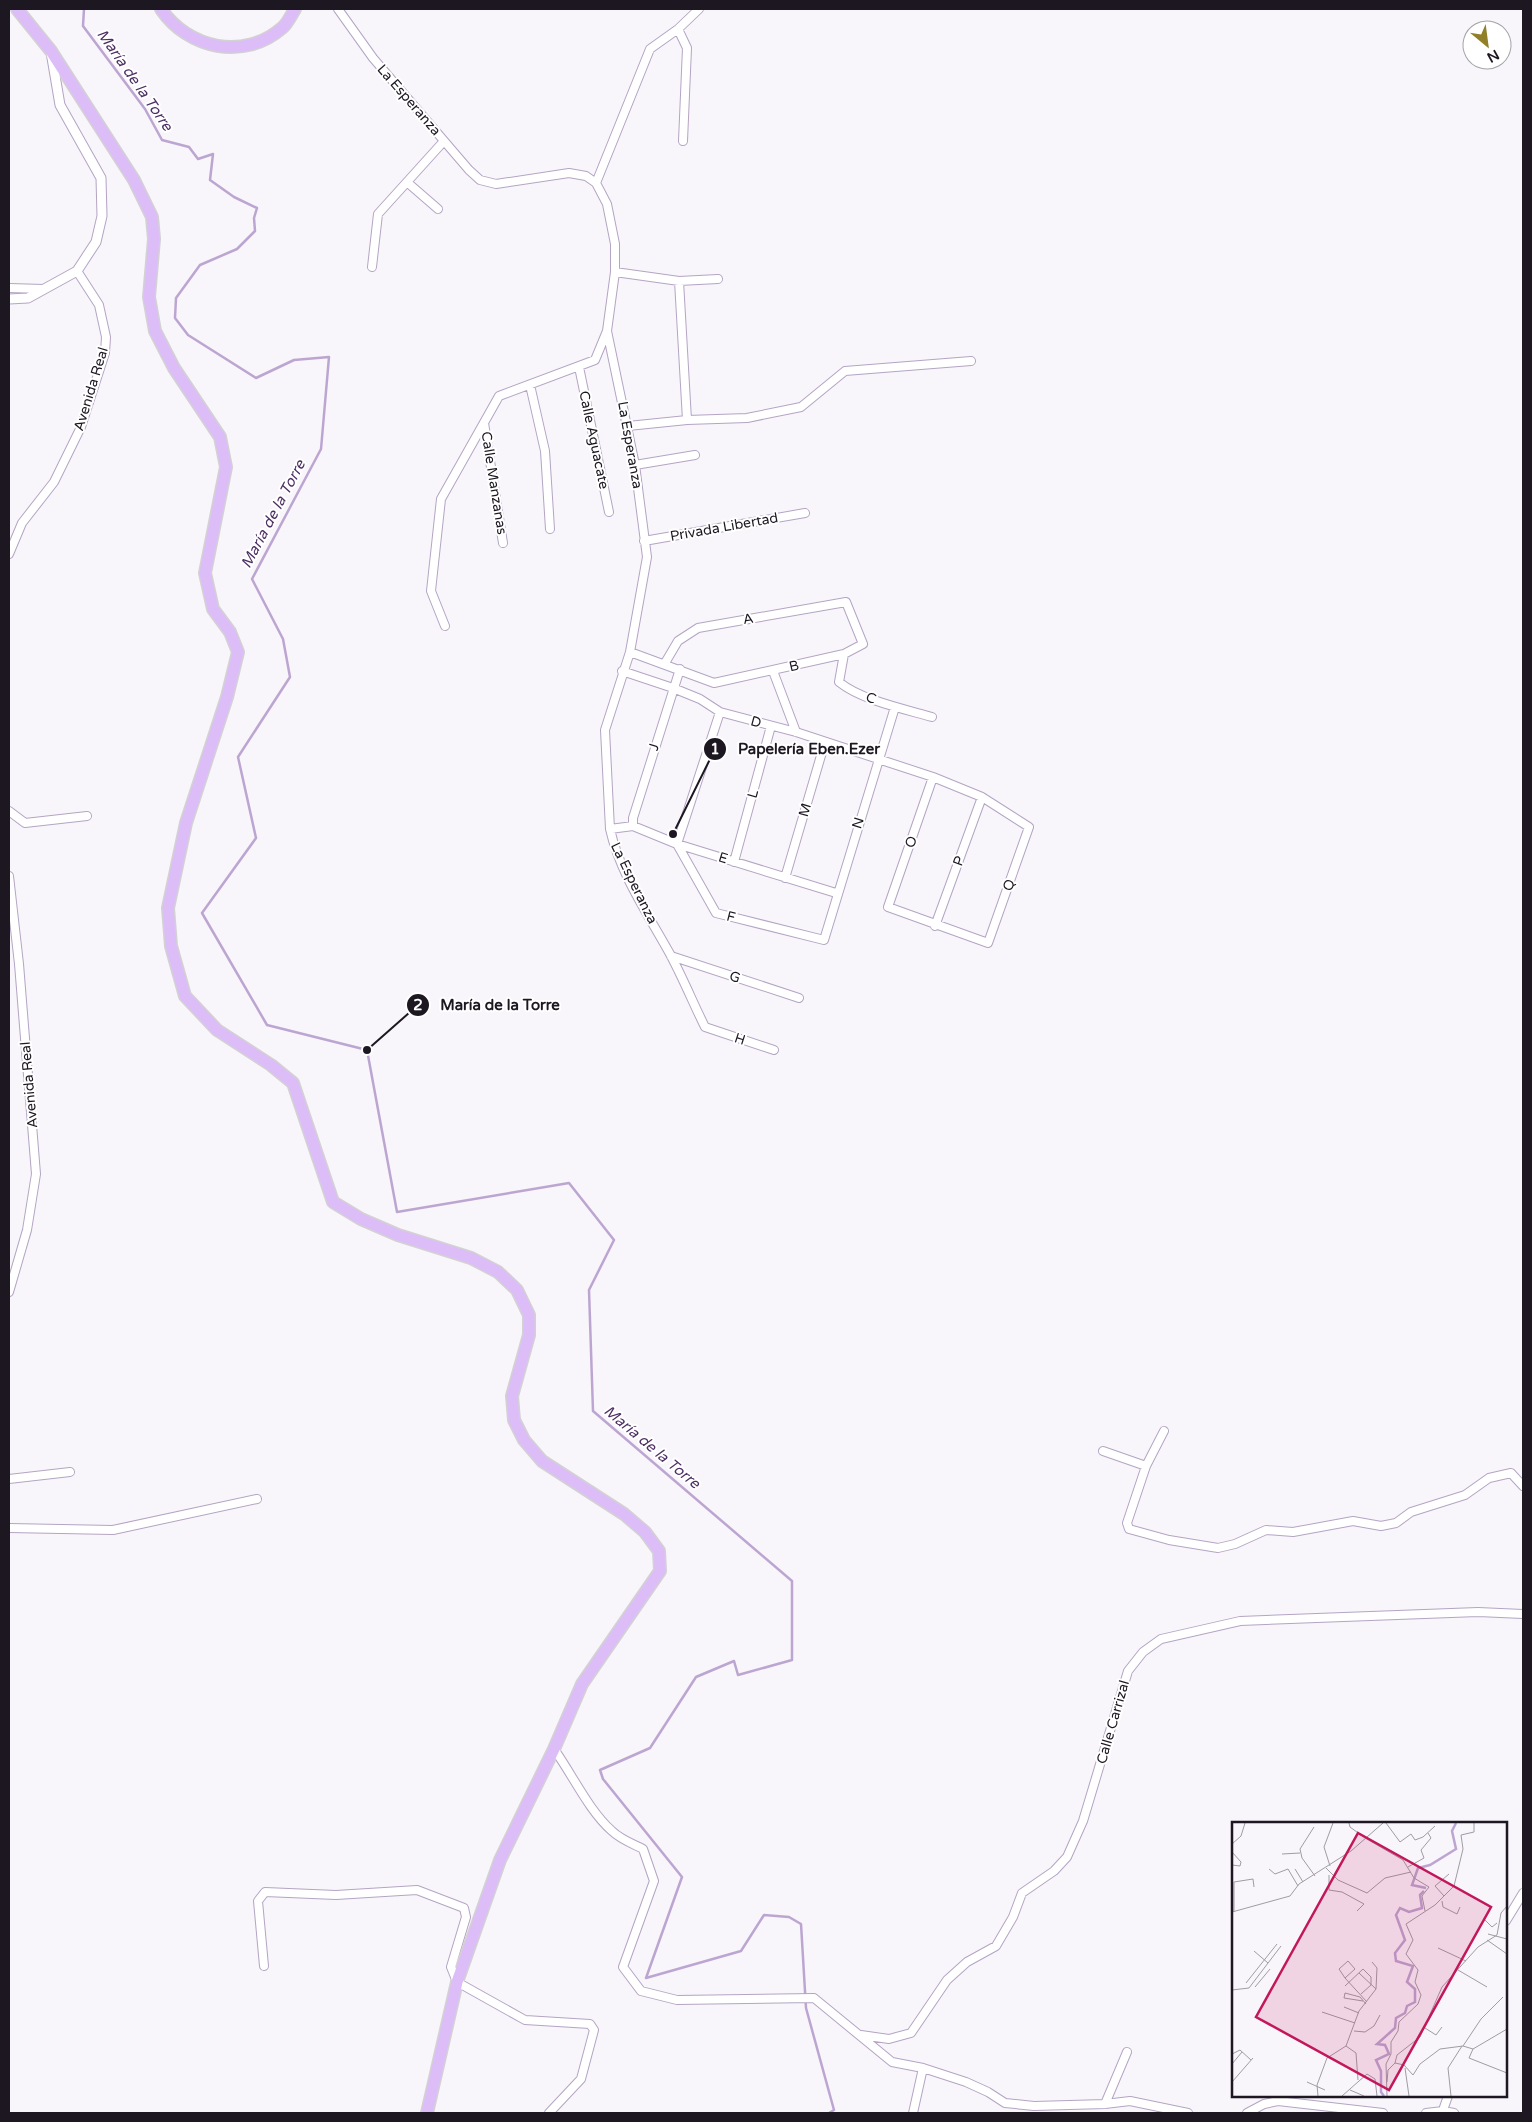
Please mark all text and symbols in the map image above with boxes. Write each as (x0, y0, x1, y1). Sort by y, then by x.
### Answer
north arrow (1462, 20, 1512, 70)
water label: María de la Torre (93, 26, 178, 135)
text: N (1484, 46, 1502, 66)
street label: La Esperanza (374, 61, 444, 139)
street label: Avenida Real (70, 345, 112, 433)
street label: Calle Aguacate (575, 389, 613, 491)
street label: La Esperanza (614, 400, 646, 490)
street label: Calle Manzanas (477, 430, 511, 536)
water label: María de la Torre (237, 456, 310, 571)
street label: Privada Libertad (669, 509, 779, 545)
street label: A (741, 610, 755, 628)
street label: B (787, 657, 801, 675)
street label: C (863, 688, 879, 708)
street label: D (749, 712, 763, 732)
callout: Papelería Eben.Ezer (703, 734, 890, 764)
text: 1 (710, 740, 720, 758)
text: Papelería Eben.Ezer (738, 740, 880, 759)
street label: J (645, 741, 663, 753)
street label: L (744, 788, 762, 800)
street label: M (795, 801, 815, 819)
street label: N (848, 815, 868, 831)
street label: O (901, 834, 921, 850)
street label: La Esperanza (607, 840, 661, 926)
street label: E (716, 849, 730, 867)
street label: P (949, 854, 969, 868)
street label: Q (999, 877, 1019, 893)
street label: F (725, 908, 738, 926)
street label: G (727, 967, 743, 987)
callout: María de la Torre (405, 990, 570, 1020)
text: 2 (413, 996, 423, 1014)
text: María de la Torre (440, 996, 560, 1014)
street label: H (732, 1029, 748, 1049)
street label: Avenida Real (17, 1041, 41, 1129)
water label: María de la Torre (600, 1402, 705, 1493)
street label: Calle Carrizal (1093, 1678, 1133, 1766)
inset map (1232, 1822, 1507, 2097)

